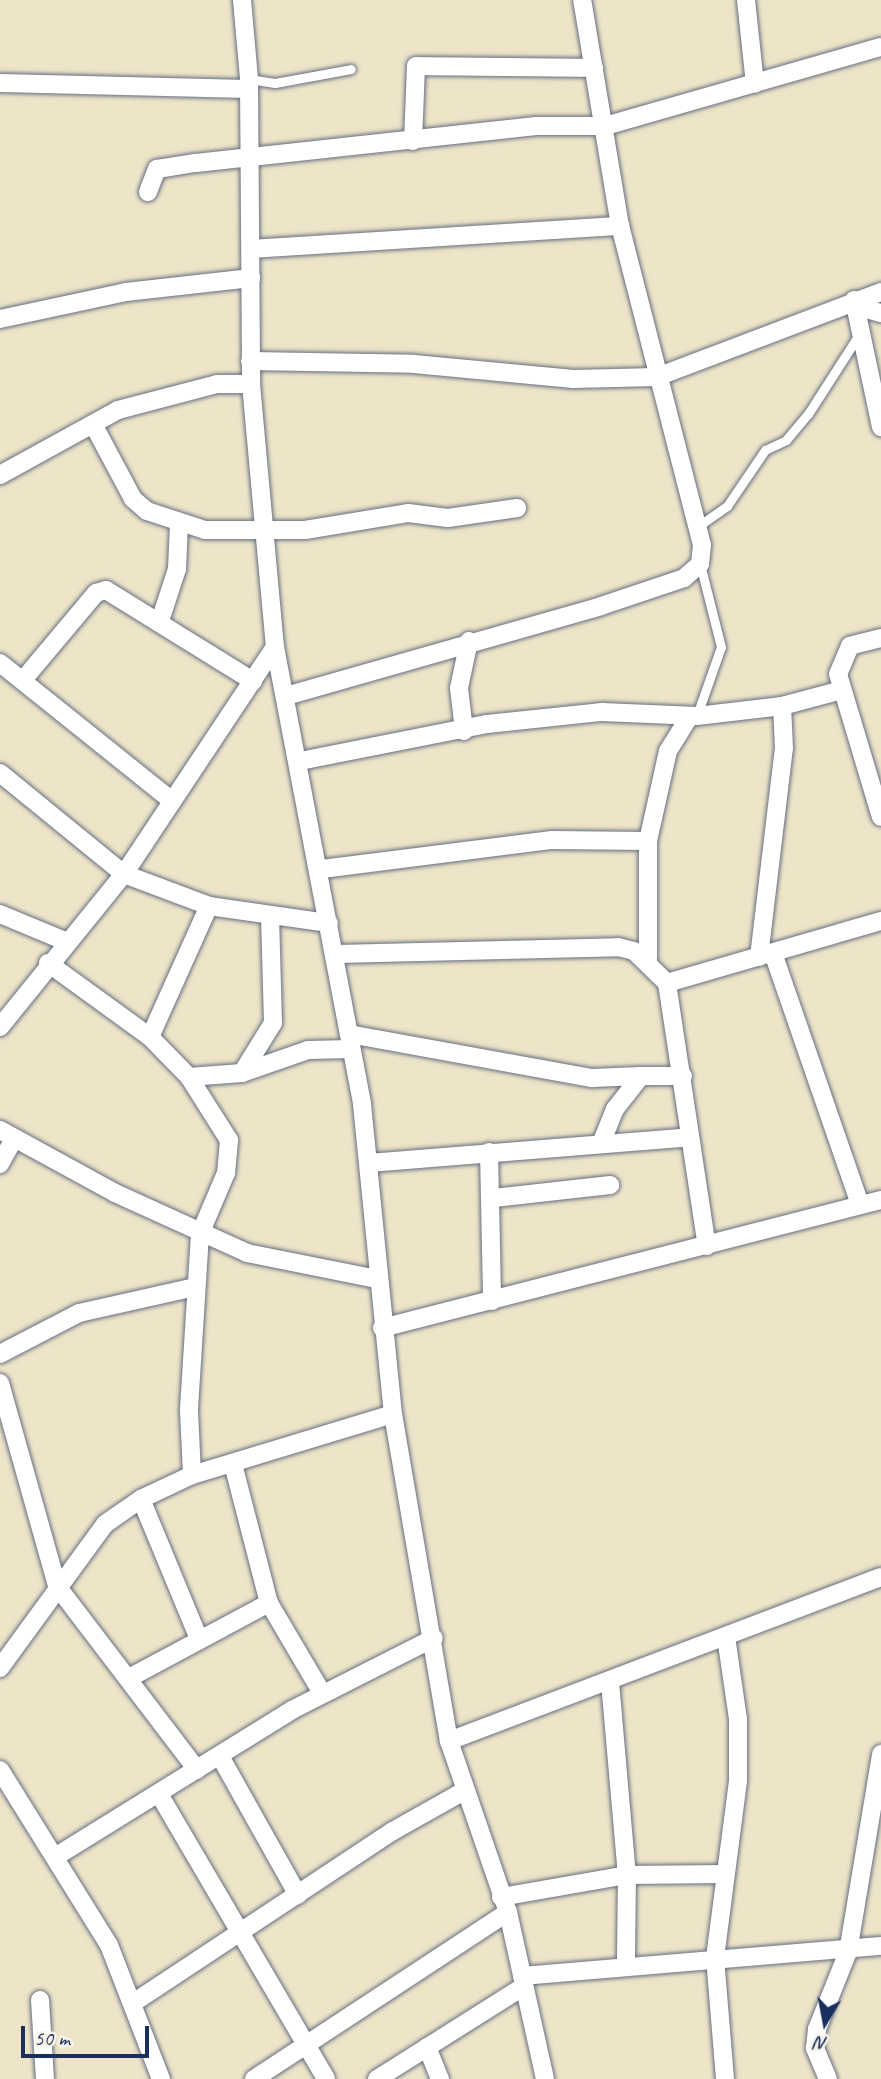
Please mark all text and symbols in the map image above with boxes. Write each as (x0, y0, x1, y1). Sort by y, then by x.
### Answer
north arrow (790, 1988, 860, 2058)
scale bar (24, 2012, 152, 2056)
text: 50 m (34, 2025, 70, 2051)
text: N (813, 2031, 829, 2057)

